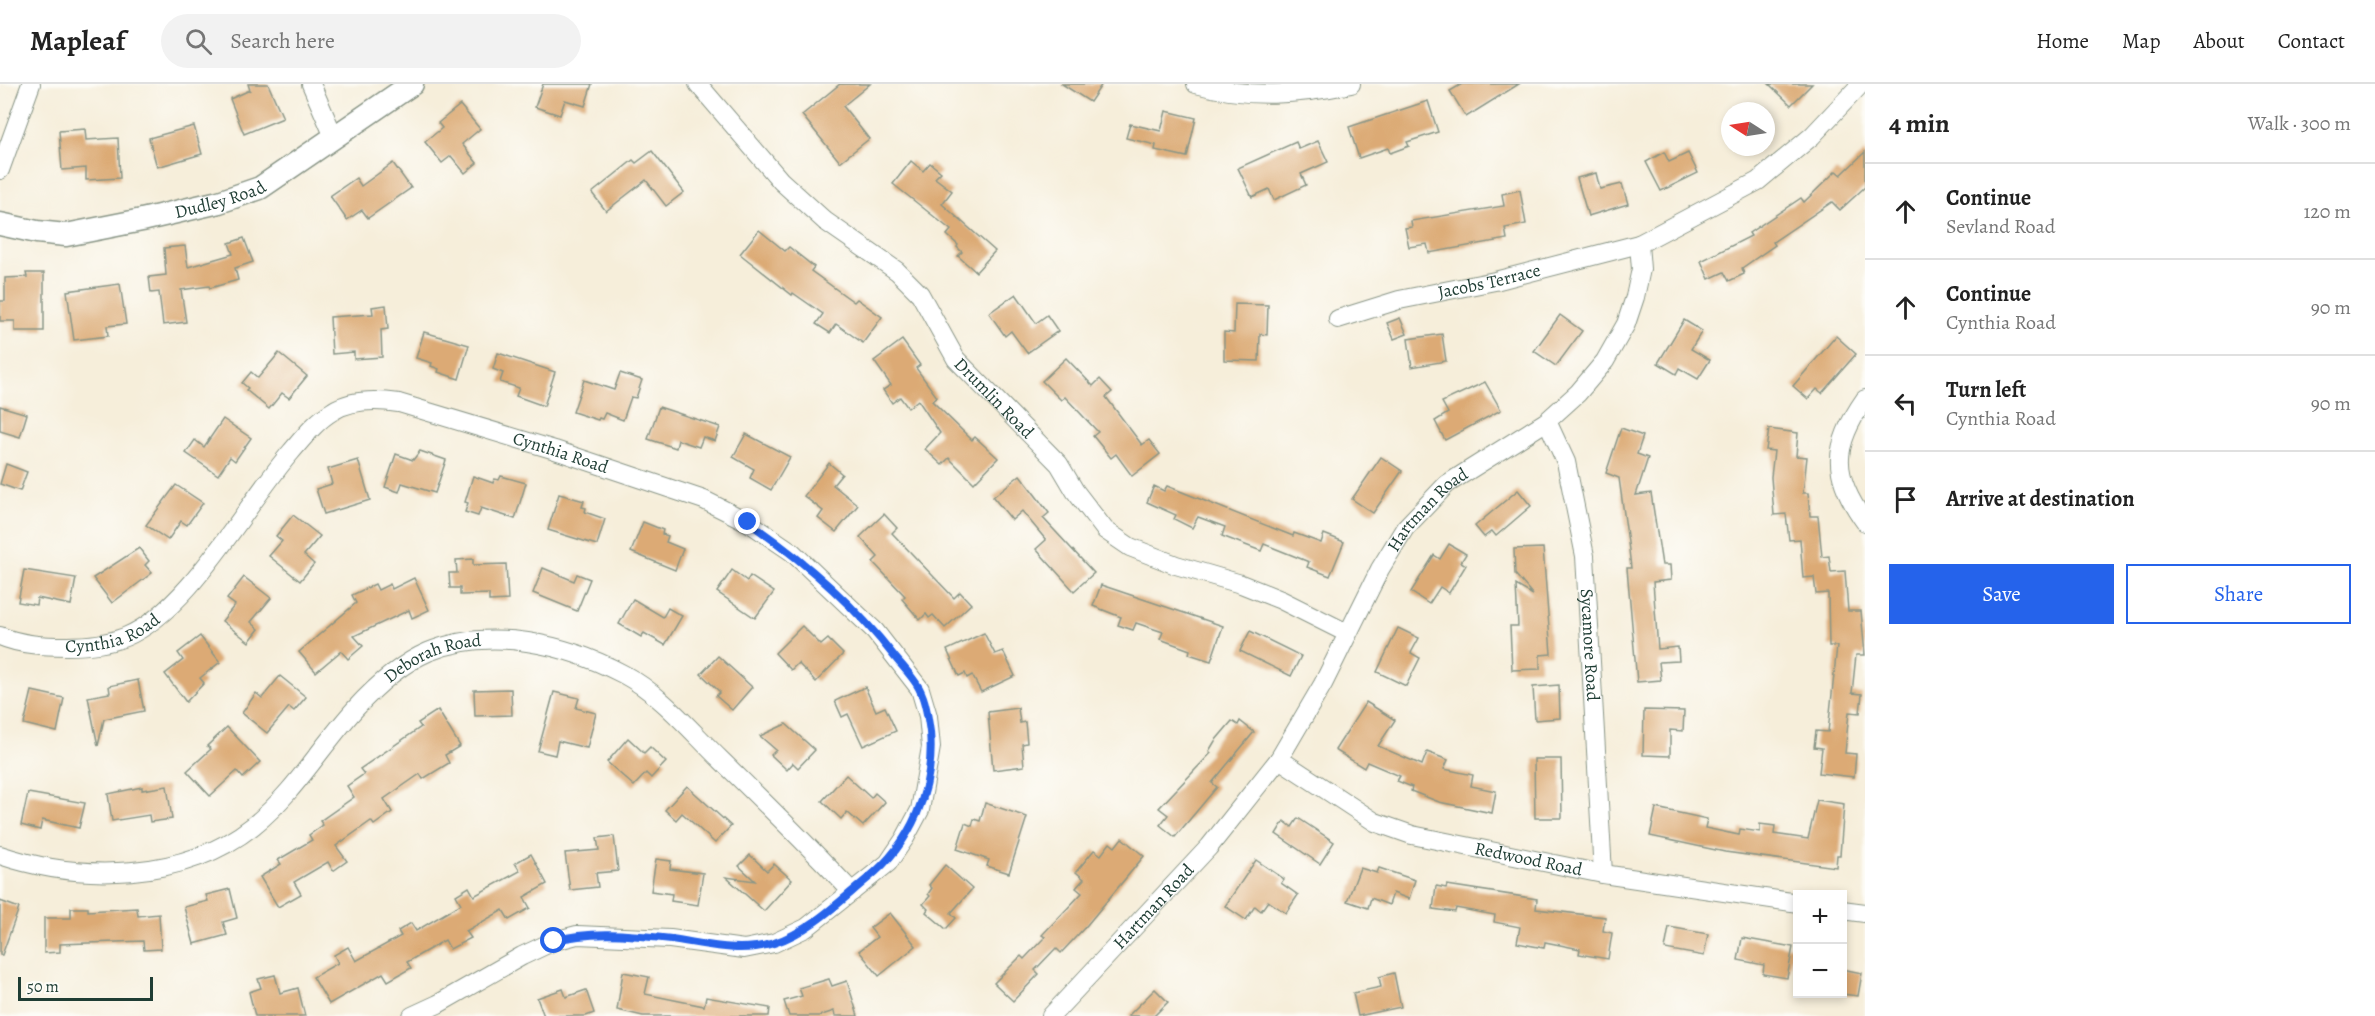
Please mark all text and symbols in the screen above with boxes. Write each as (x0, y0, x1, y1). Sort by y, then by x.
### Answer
search box (161, 14, 581, 68)
text: Mapleaf (30, 22, 125, 60)
icon: search (182, 25, 215, 58)
text: Search here (230, 26, 335, 56)
text: Home (2036, 27, 2089, 55)
text: Map (2122, 27, 2160, 55)
text: About (2193, 27, 2245, 55)
text: Contact (2278, 27, 2345, 55)
north arrow (1721, 102, 1775, 156)
text: 4 min (1889, 106, 1950, 141)
text: Walk · 300 m (2248, 110, 2351, 137)
street label: Dudley Road (172, 175, 271, 224)
text: Continue (1946, 183, 2031, 213)
icon: ahead (1889, 195, 1922, 228)
text: 120 m (2303, 198, 2351, 225)
text: Sevland Road (1946, 213, 2056, 240)
street label: Jacobs Terrace (1436, 258, 1543, 304)
text: Continue (1946, 279, 2031, 309)
icon: ahead (1889, 291, 1922, 324)
text: 90 m (2311, 294, 2351, 321)
text: Cynthia Road (1946, 309, 2056, 336)
street label: Drumlin Road (949, 352, 1040, 444)
text: Turn left (1946, 375, 2026, 405)
icon: left (1889, 387, 1922, 420)
text: 90 m (2311, 390, 2351, 417)
text: Cynthia Road (1946, 405, 2056, 432)
street label: Cynthia Road (510, 426, 612, 479)
street label: Hartman Road (1381, 462, 1473, 556)
icon: arrive (1889, 483, 1922, 516)
text: Arrive at destination (1946, 484, 2135, 514)
route end (734, 508, 760, 534)
button: Save (1889, 564, 2114, 624)
button: Share (2126, 564, 2351, 624)
street label: Sycamore Road (1575, 588, 1605, 702)
street label: Cynthia Road (65, 607, 165, 658)
street label: Deborah Road (378, 628, 482, 688)
street label: Redwood Road (1473, 836, 1585, 882)
street label: Hartman Road (1108, 858, 1200, 954)
map controls (1793, 890, 1847, 998)
button: + (1793, 890, 1847, 944)
route start (540, 927, 566, 953)
button: − (1793, 944, 1847, 998)
scale bar (18, 974, 153, 1002)
text: 50 m (27, 976, 59, 998)

